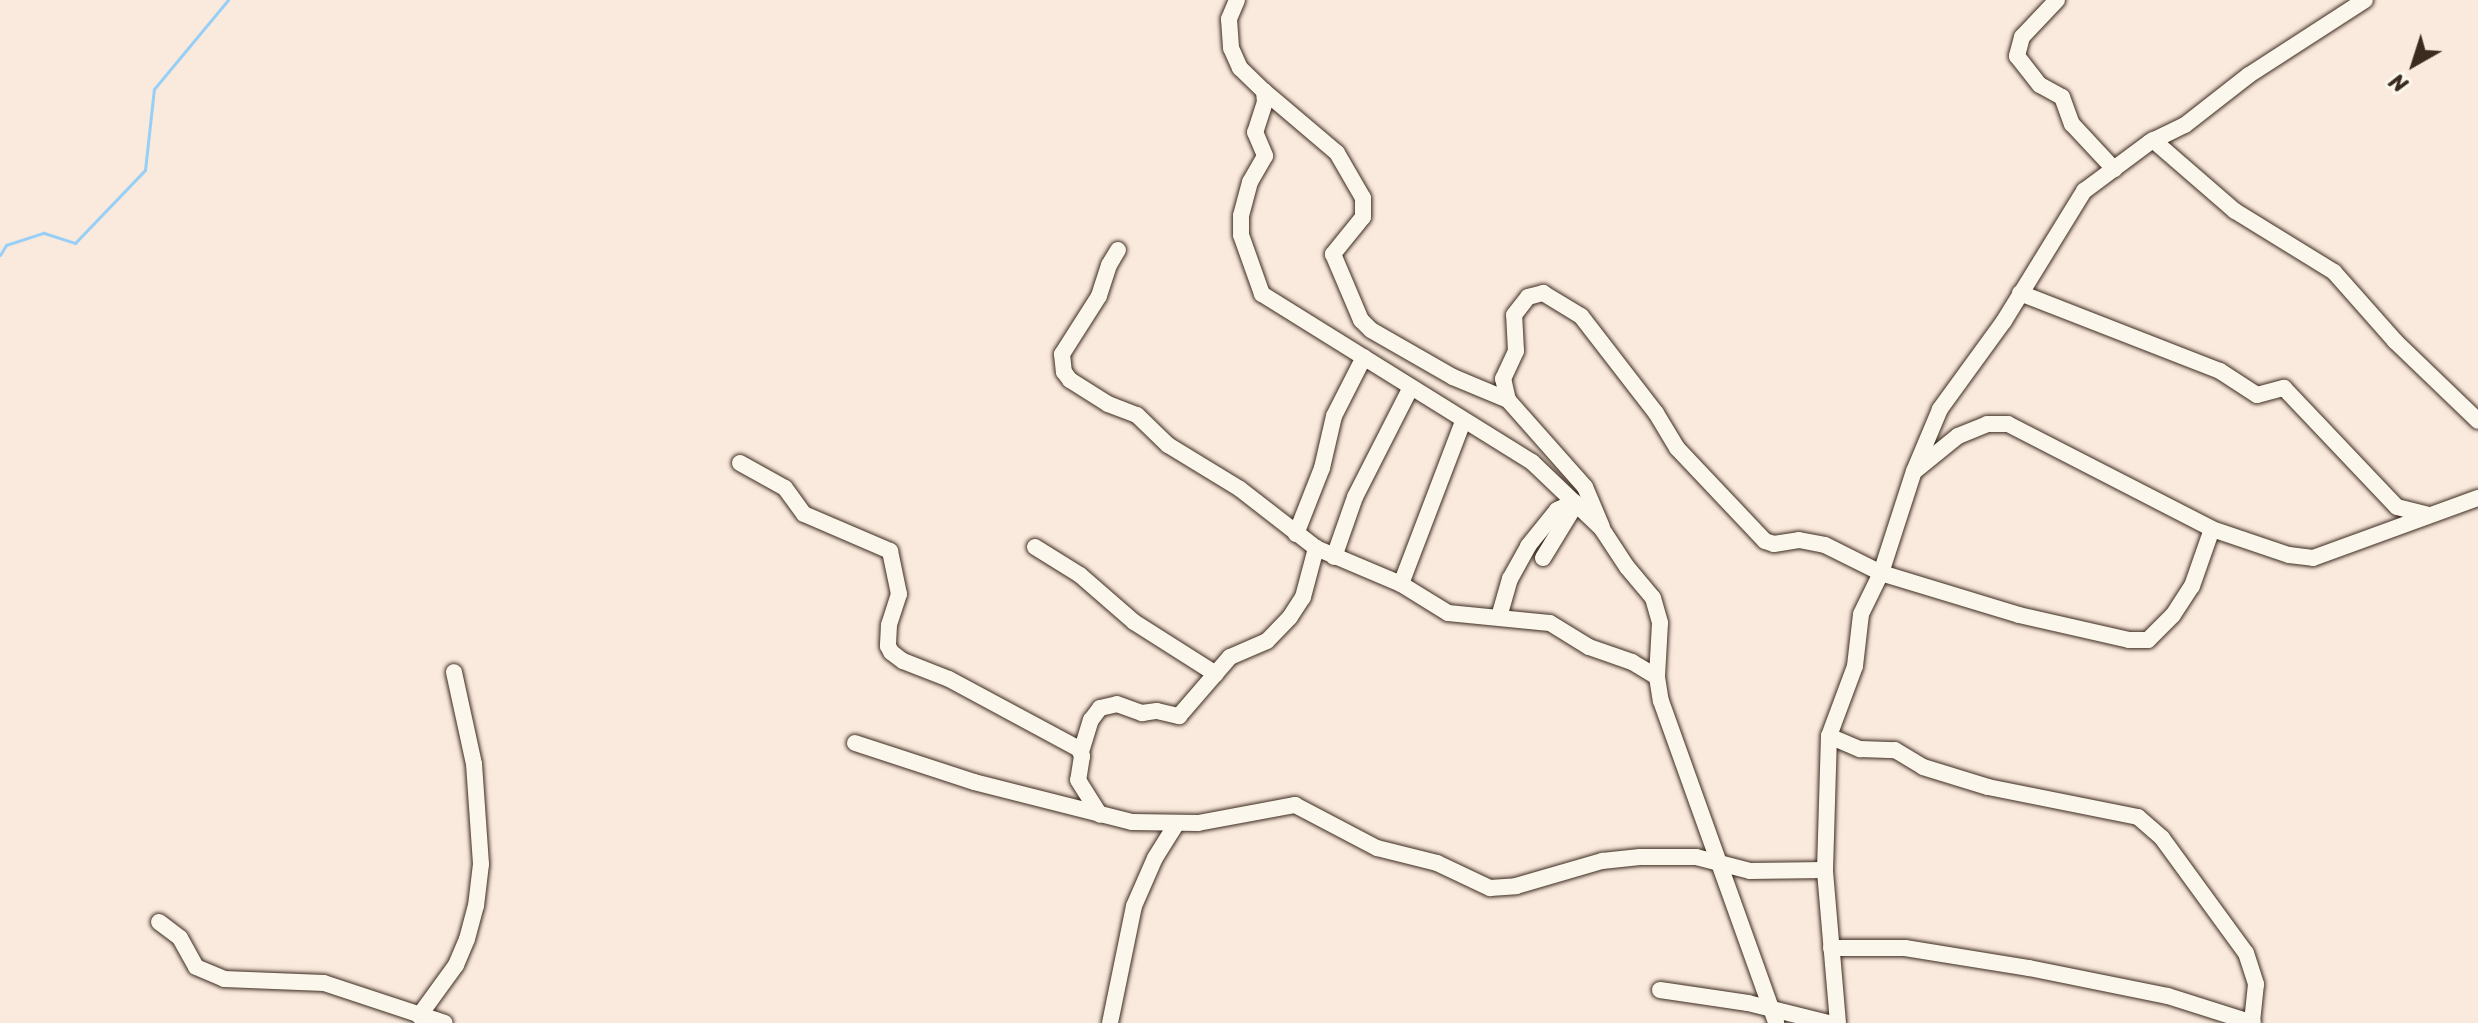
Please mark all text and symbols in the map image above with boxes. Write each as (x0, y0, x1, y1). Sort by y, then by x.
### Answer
north arrow (2374, 24, 2454, 104)
text: N (2380, 63, 2417, 103)

